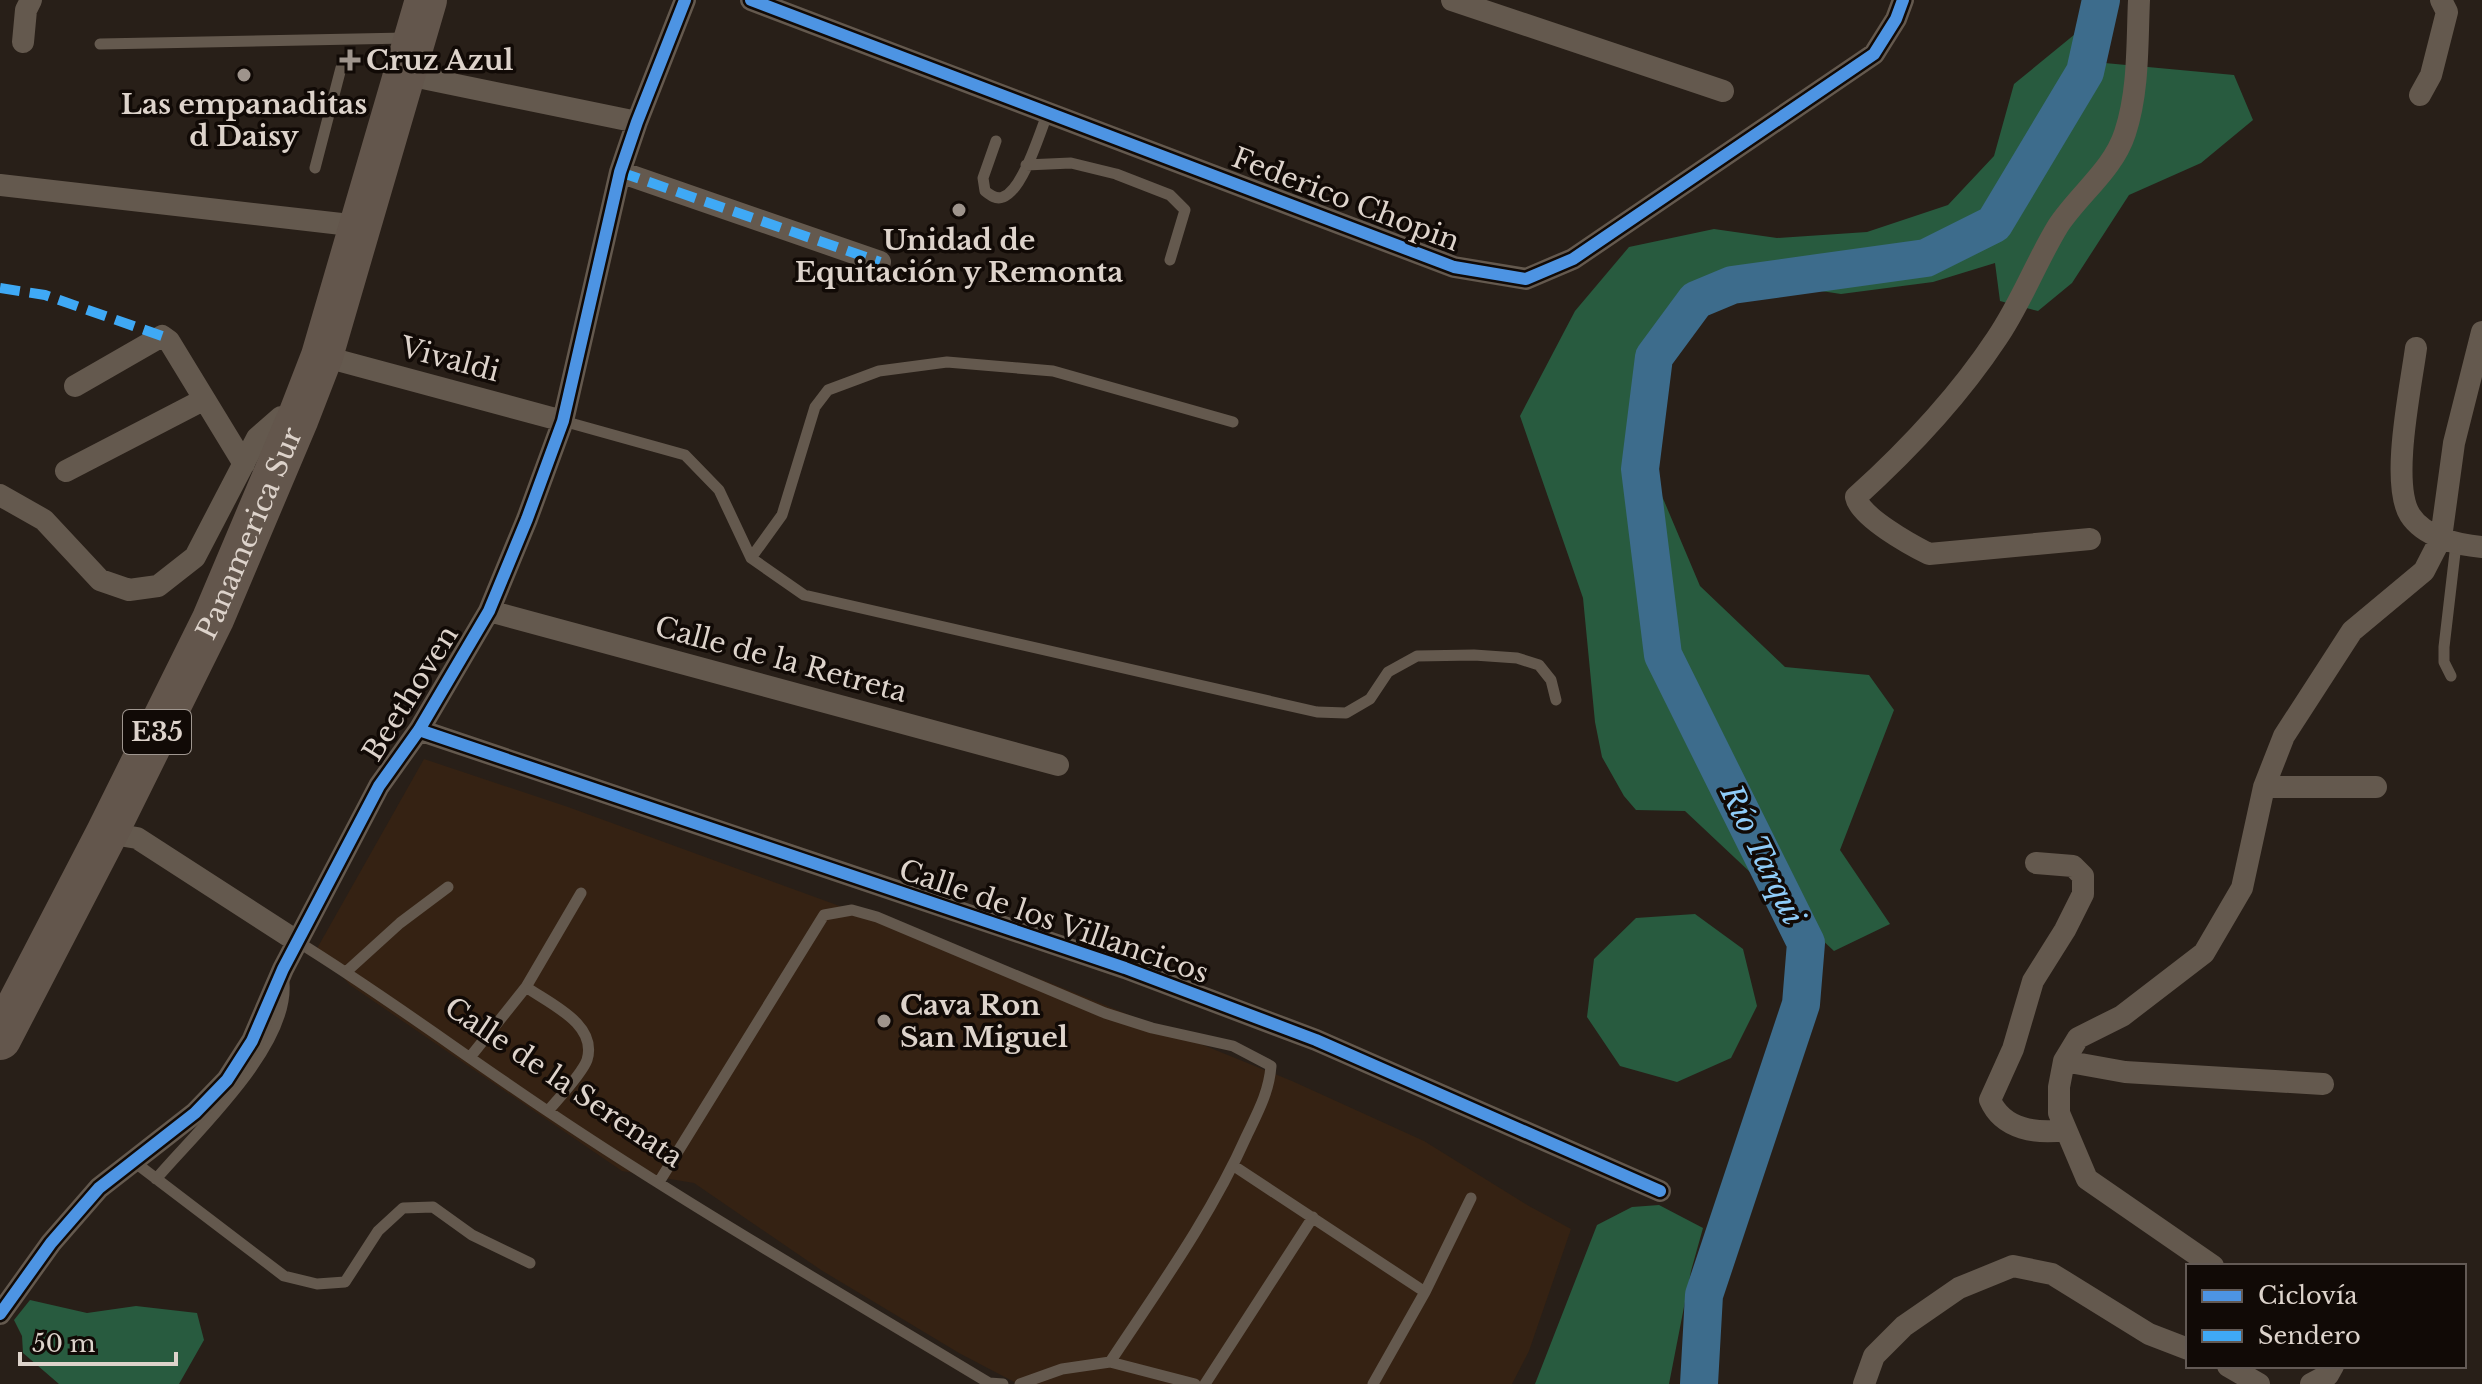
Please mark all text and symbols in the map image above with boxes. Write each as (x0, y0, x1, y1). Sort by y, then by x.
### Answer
place label: Cruz Azul (366, 43, 513, 78)
marker: Cruz Azul (341, 51, 359, 69)
marker: Las empanaditas d Daisy (235, 66, 253, 84)
place label: Las empanaditas d Daisy (121, 87, 367, 154)
street label: Federico Chopin (1227, 140, 1464, 259)
marker: Unidad de Equitación y Remonta (950, 201, 968, 219)
place label: Unidad de Equitación y Remonta (795, 223, 1123, 290)
street label: Vivaldi (396, 329, 503, 389)
street label: Panamerica Sur (189, 422, 310, 645)
street label: Calle de la Retreta (651, 609, 911, 710)
street label: Beethoven (355, 619, 466, 767)
road number: E35 (123, 710, 191, 754)
water label: Río Tarqui (1712, 778, 1812, 931)
street label: Calle de los Villancicos (894, 852, 1213, 991)
place label: Cava Ron San Miguel (900, 988, 1068, 1055)
street label: Calle de la Serenata (438, 990, 690, 1175)
marker: Cava Ron San Miguel (875, 1012, 893, 1030)
legend (2186, 1264, 2466, 1368)
text: Ciclovía (2258, 1281, 2358, 1310)
scale bar (20, 1316, 176, 1366)
text: Sendero (2258, 1321, 2361, 1350)
text: 50 m (32, 1329, 96, 1358)

